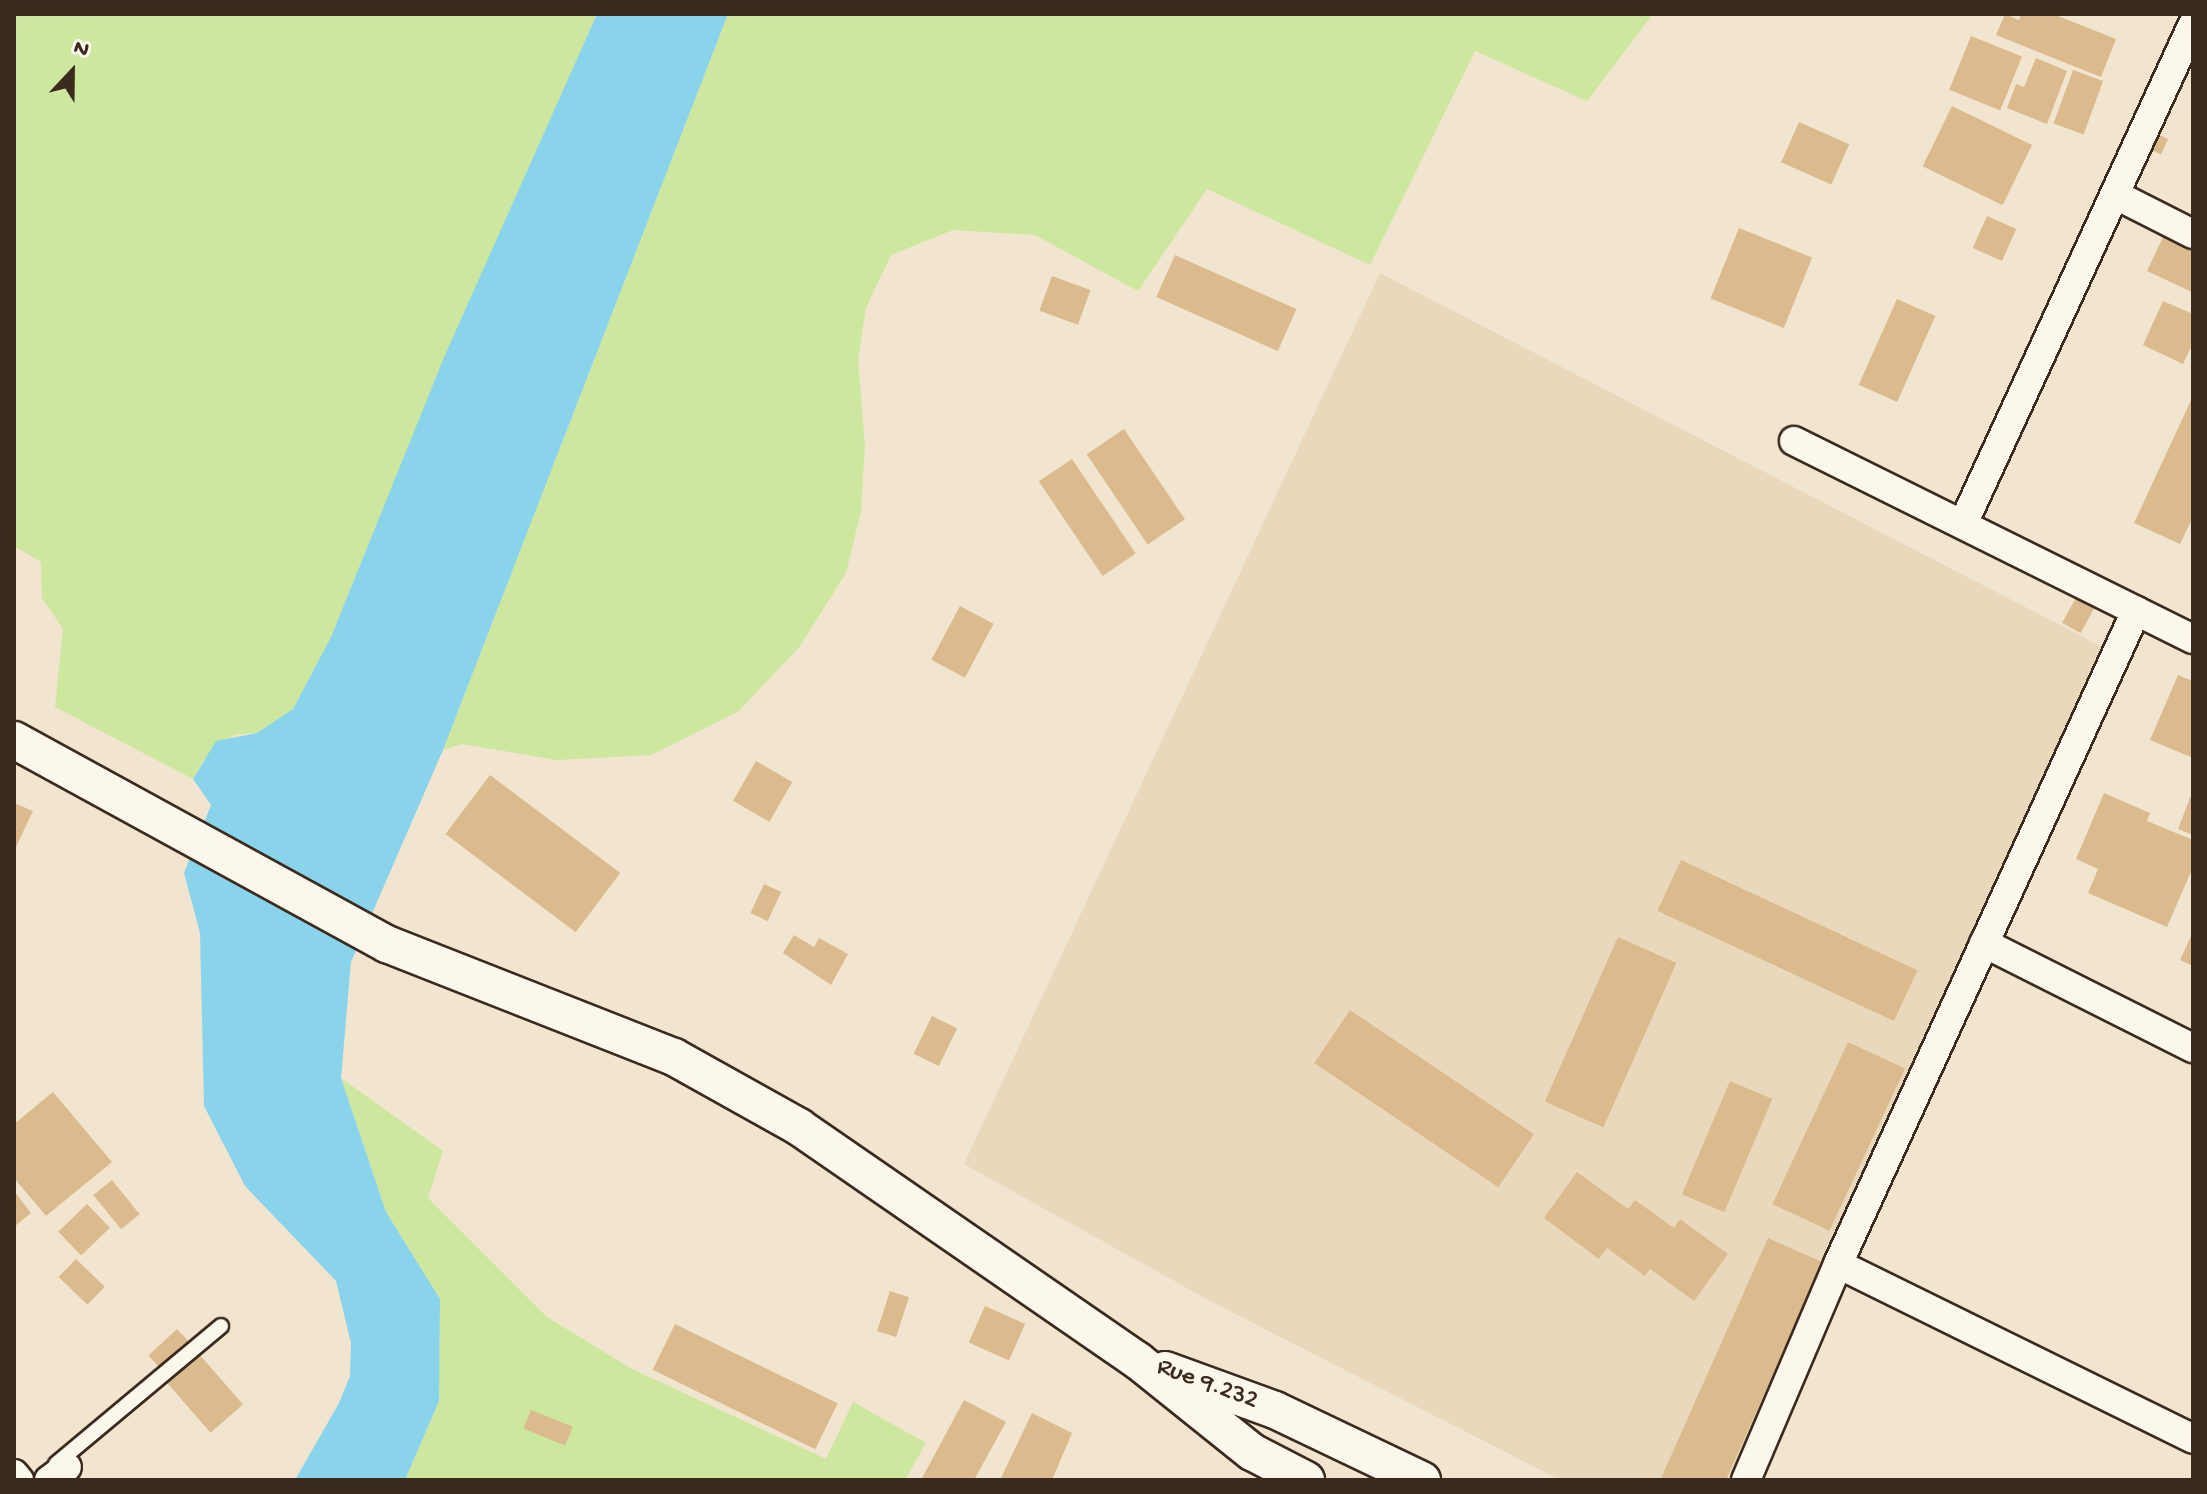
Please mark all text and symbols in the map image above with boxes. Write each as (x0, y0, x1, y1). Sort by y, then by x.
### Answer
north arrow (32, 32, 112, 112)
text: N (69, 35, 93, 64)
street label: Rue 9.232 (1152, 1352, 1262, 1418)

